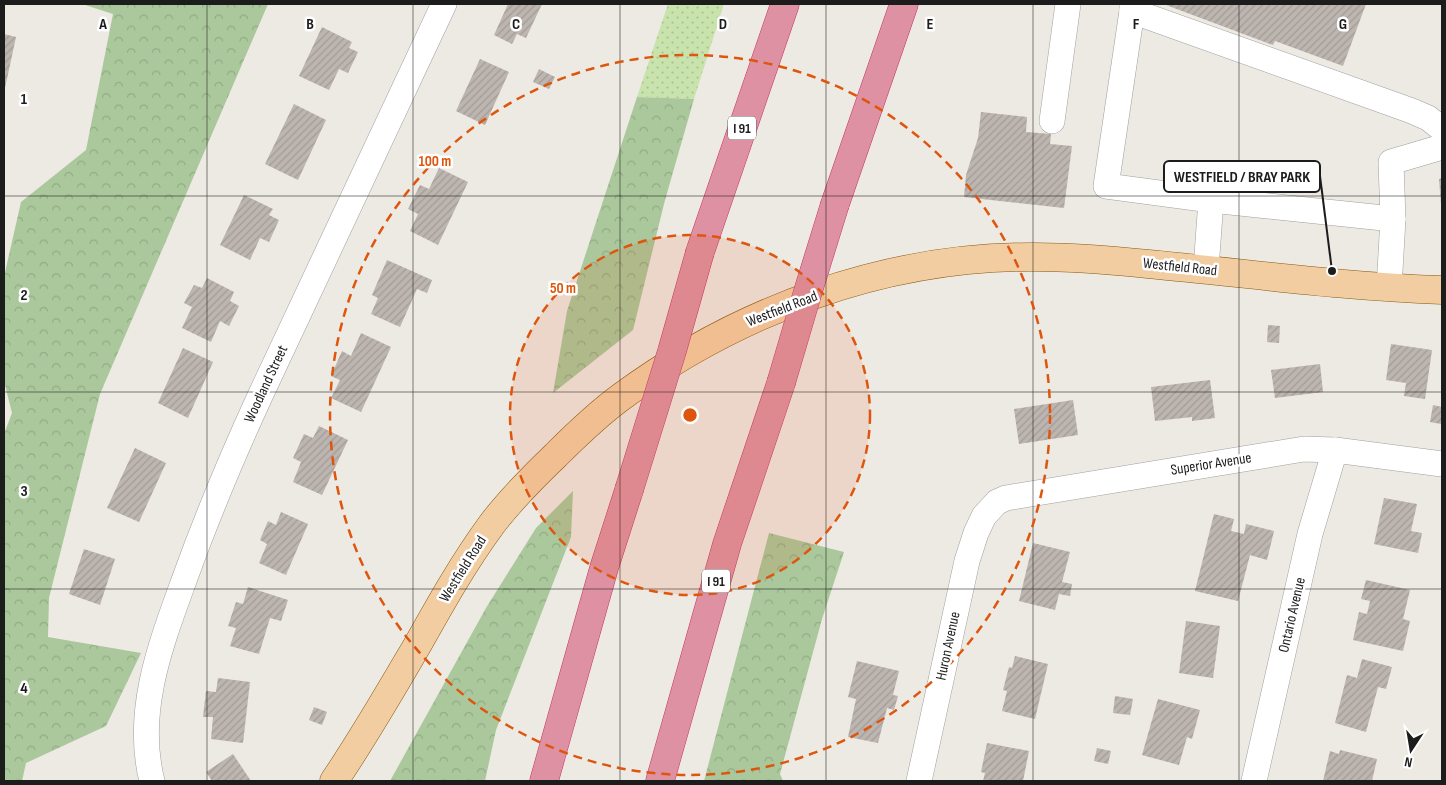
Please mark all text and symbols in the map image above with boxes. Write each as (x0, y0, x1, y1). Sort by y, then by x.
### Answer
text: A (98, 15, 107, 34)
text: B (306, 15, 314, 34)
text: C (512, 15, 520, 34)
text: D (719, 15, 727, 34)
text: E (927, 15, 934, 34)
text: F (1133, 15, 1140, 34)
text: G (1339, 15, 1347, 34)
text: 1 (21, 90, 28, 109)
road number: I 91 (728, 116, 756, 140)
text: 100 m (419, 152, 451, 171)
callout: WESTFIELD / BRAY PARK (1164, 161, 1320, 192)
text: WESTFIELD / BRAY PARK (1174, 168, 1310, 187)
street label: Westfield Road (1142, 254, 1218, 280)
text: 50 m (550, 279, 576, 298)
text: 2 (20, 286, 28, 305)
street label: Westfield Road (744, 287, 820, 331)
street label: Woodland Street (240, 342, 292, 426)
centre of rings (681, 406, 699, 424)
street label: Superior Avenue (1169, 448, 1253, 480)
text: 3 (20, 482, 28, 501)
street label: Westfield Road (435, 532, 491, 606)
road number: I 91 (702, 570, 730, 592)
street label: Ontario Avenue (1274, 576, 1310, 654)
street label: Huron Avenue (931, 610, 965, 682)
text: 4 (20, 679, 28, 698)
north arrow (1386, 725, 1436, 775)
text: N (1403, 753, 1414, 771)

